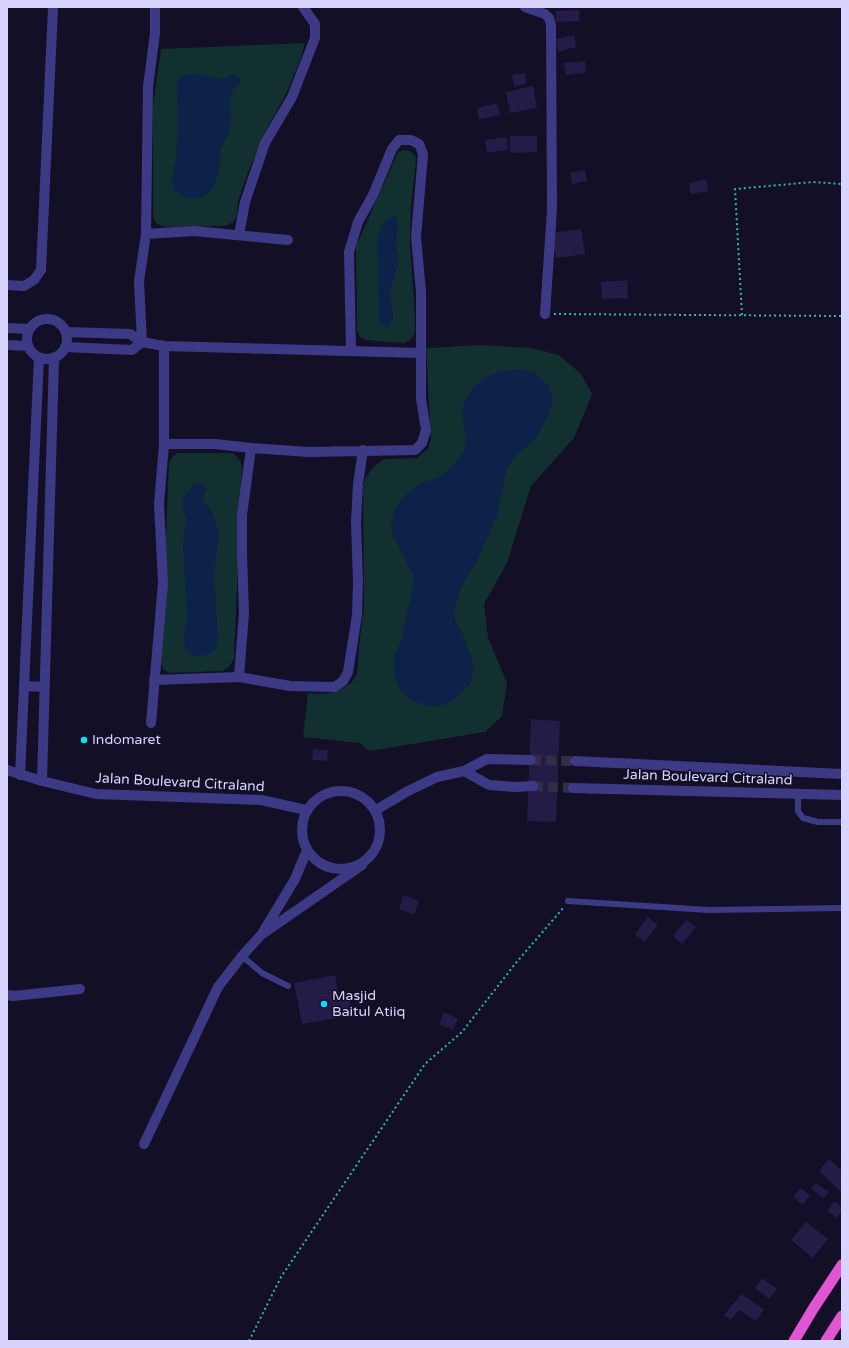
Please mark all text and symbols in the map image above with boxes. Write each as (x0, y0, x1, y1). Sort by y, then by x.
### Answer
place label: Indomaret (92, 732, 161, 748)
marker: Indomaret (79, 735, 89, 745)
street label: Jalan Boulevard Citraland (623, 767, 793, 789)
street label: Jalan Boulevard Citraland (95, 770, 265, 796)
place label: Masjid Baitul Atiiq (332, 988, 405, 1020)
marker: Masjid Baitul Atiiq (319, 999, 329, 1009)

